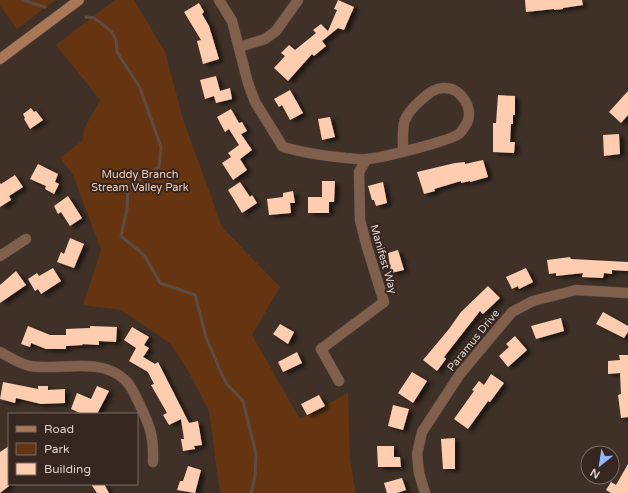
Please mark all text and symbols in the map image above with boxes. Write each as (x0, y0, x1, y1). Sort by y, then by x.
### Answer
park label: Muddy Branch Stream Valley Park (91, 168, 189, 194)
street label: Manifest Way (367, 223, 400, 295)
street label: Paramus Drive (445, 307, 502, 374)
legend (8, 413, 138, 485)
text: Road (44, 422, 74, 436)
text: Park (44, 442, 70, 456)
north arrow (580, 445, 620, 485)
text: Building (44, 462, 91, 476)
text: N (588, 465, 602, 481)

